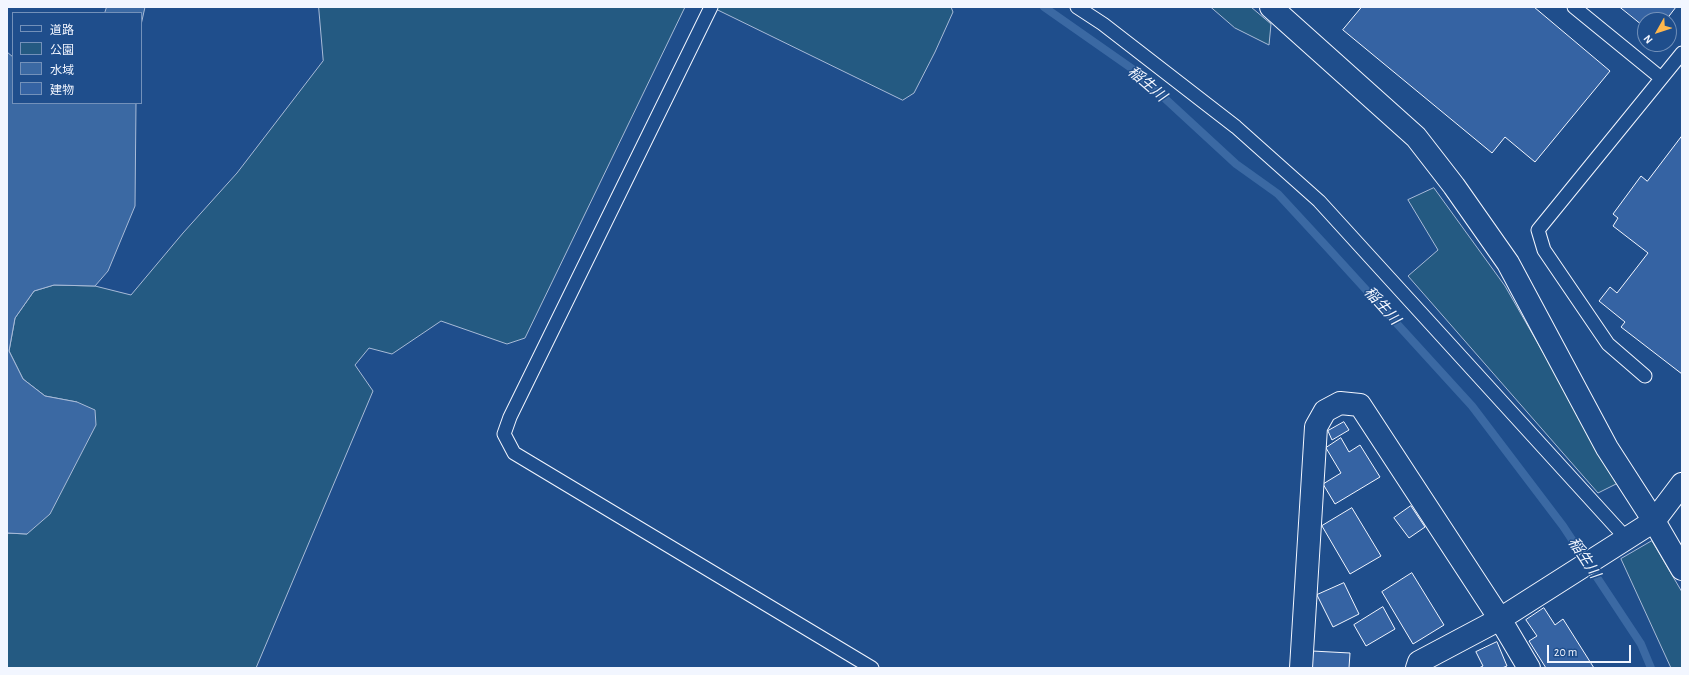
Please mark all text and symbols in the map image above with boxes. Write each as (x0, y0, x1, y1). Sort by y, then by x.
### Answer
legend (12, 12, 142, 104)
north arrow (1637, 12, 1677, 52)
text: 道路 (50, 24, 74, 36)
text: N (1641, 33, 1655, 46)
text: 公園 (50, 44, 74, 56)
water label: 稲生川 (1124, 62, 1170, 106)
text: 水域 (50, 64, 74, 76)
text: 建物 (50, 84, 74, 96)
water label: 稲生川 (1360, 283, 1404, 329)
water label: 稲生川 (1564, 534, 1604, 582)
scale bar (1549, 637, 1633, 663)
text: 20 m (1554, 646, 1577, 658)

